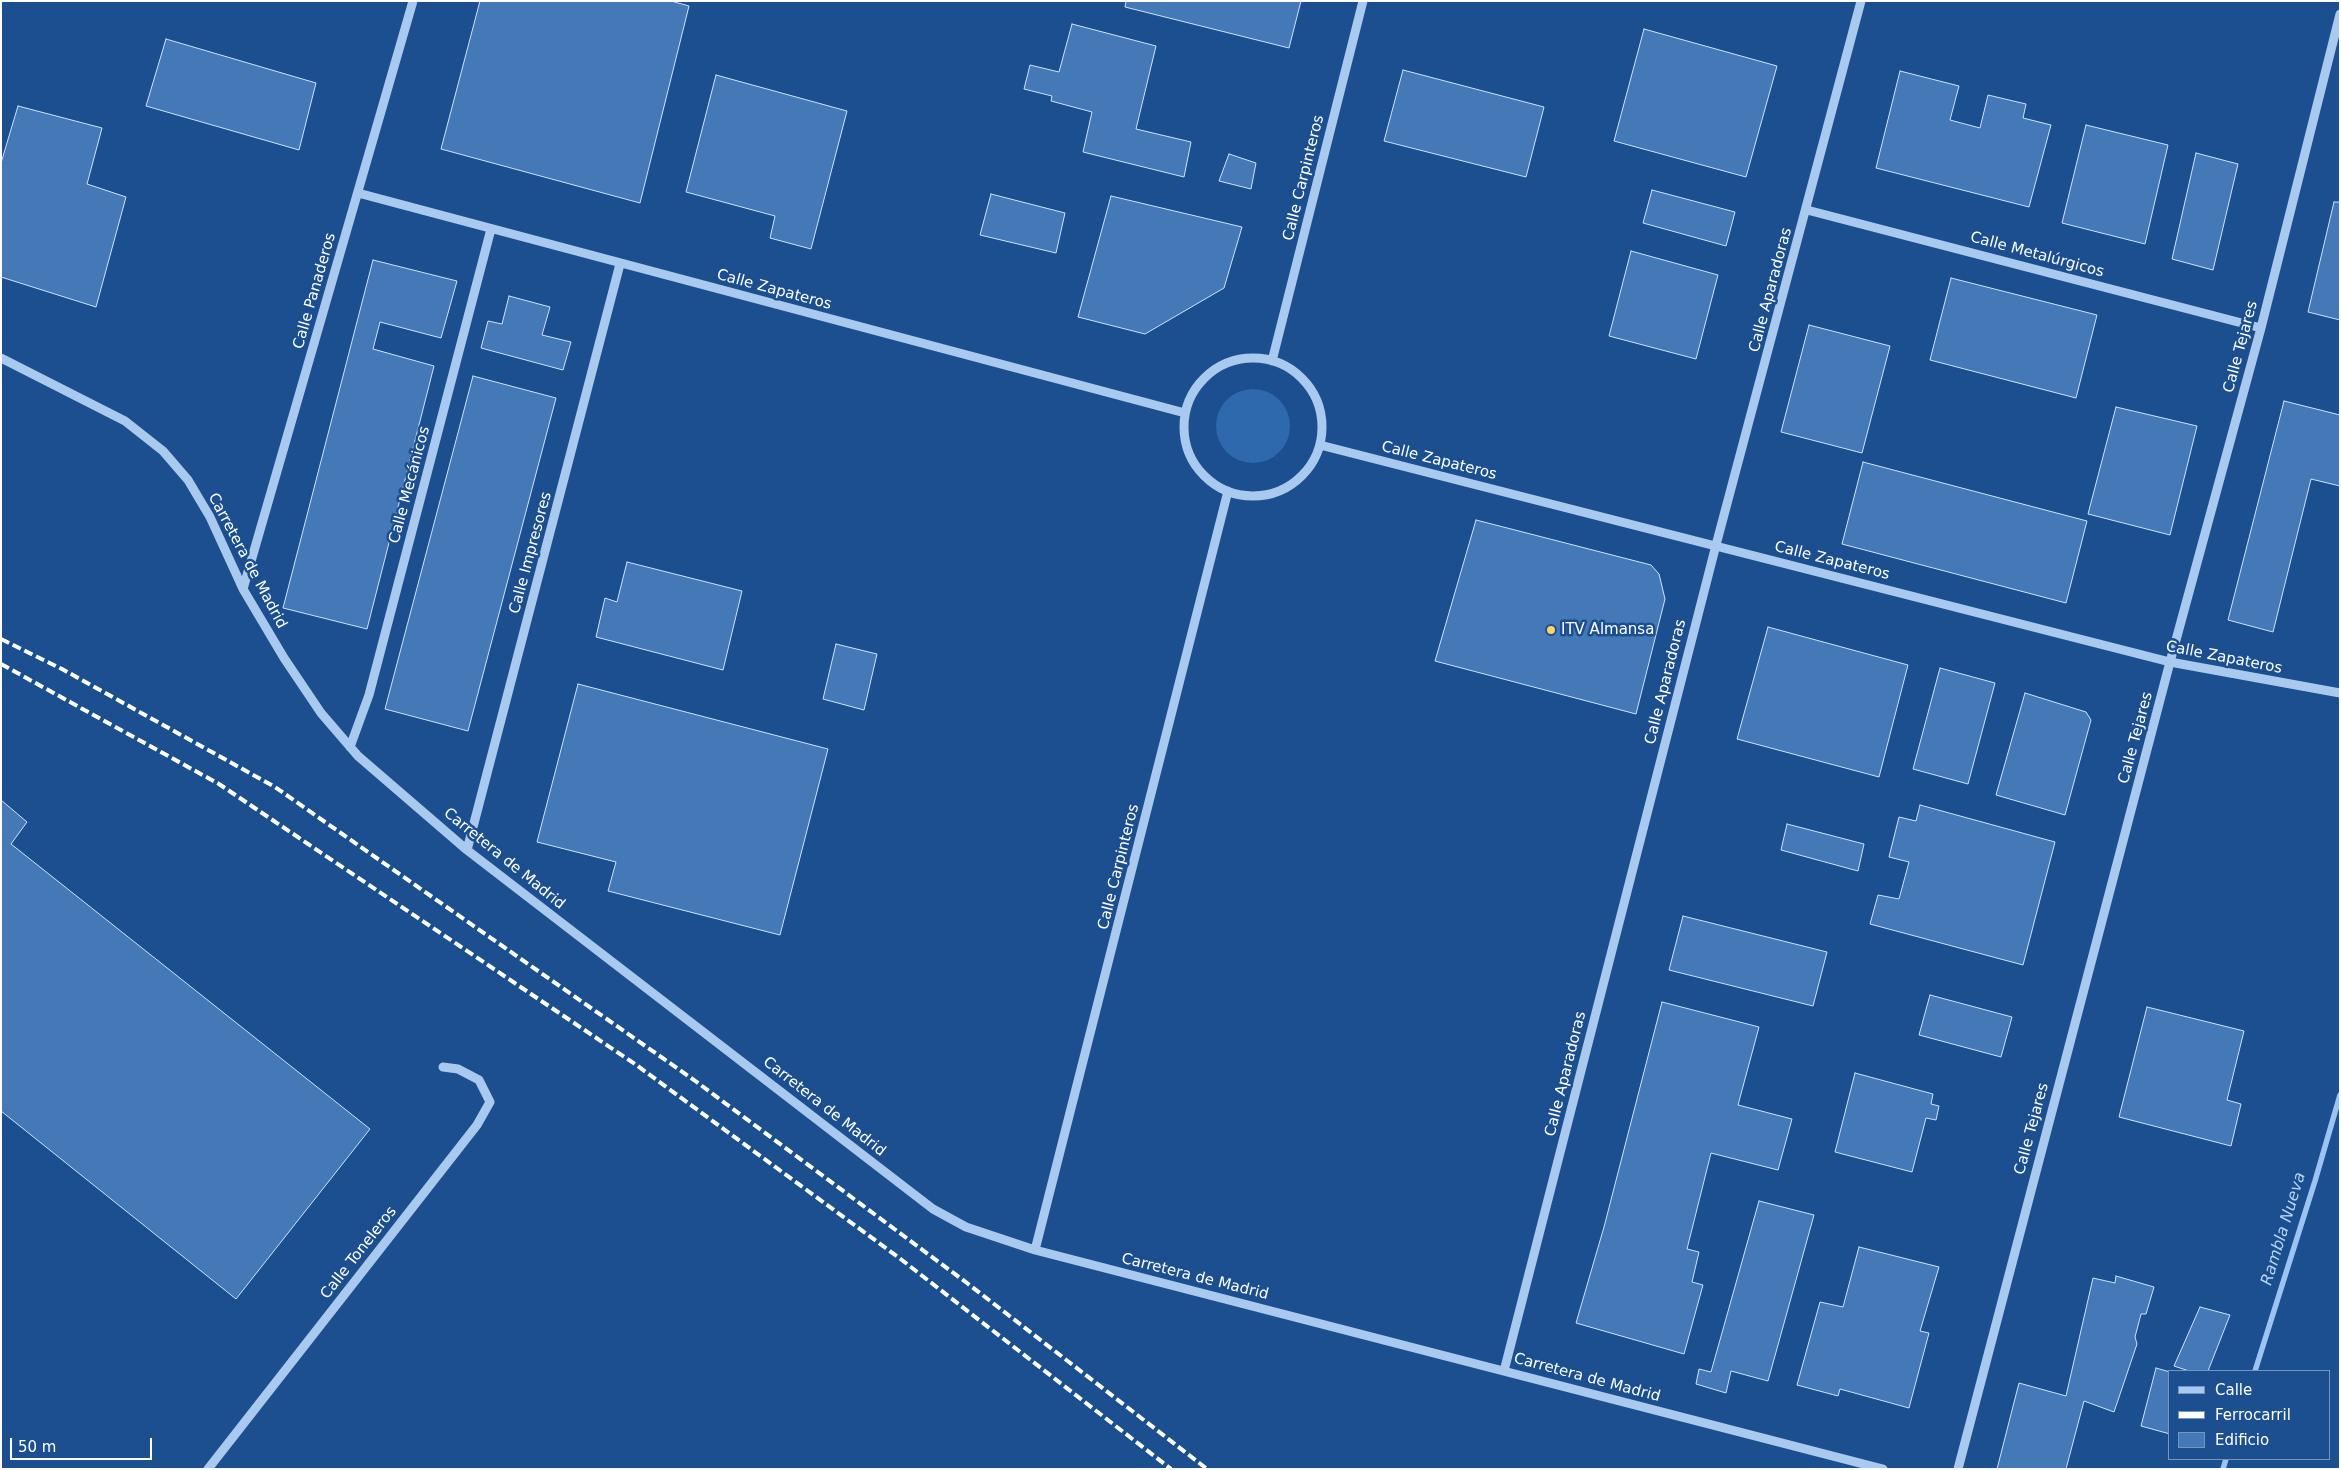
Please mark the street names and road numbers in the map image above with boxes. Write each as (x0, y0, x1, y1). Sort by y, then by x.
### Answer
street label: Calle Carpinteros (1280, 113, 1328, 243)
street label: Calle Aparadoras (1746, 226, 1796, 354)
street label: Calle Metalúrgicos (1968, 228, 2106, 282)
street label: Calle Panaderos (290, 231, 340, 351)
street label: Calle Zapateros (715, 266, 833, 314)
street label: Calle Tejares (2220, 299, 2262, 395)
street label: Calle Mecánicos (386, 424, 434, 546)
street label: Calle Zapateros (1380, 438, 1498, 484)
street label: Carretera de Madrid (204, 490, 290, 632)
street label: Calle Impresores (506, 490, 556, 616)
street label: Calle Zapateros (1773, 538, 1891, 584)
street label: Calle Aparadoras (1642, 618, 1690, 746)
street label: Calle Zapateros (2164, 638, 2284, 678)
street label: Calle Tejares (2115, 690, 2157, 786)
street label: Calle Carpinteros (1095, 802, 1143, 932)
street label: Carretera de Madrid (440, 805, 568, 913)
street label: Calle Aparadoras (1542, 1010, 1590, 1138)
street label: Carretera de Madrid (759, 1053, 889, 1161)
street label: Calle Tejares (2011, 1081, 2053, 1177)
street label: Calle Toneleros (317, 1203, 401, 1303)
street label: Carretera de Madrid (1120, 1250, 1270, 1304)
street label: Carretera de Madrid (1512, 1350, 1662, 1406)

